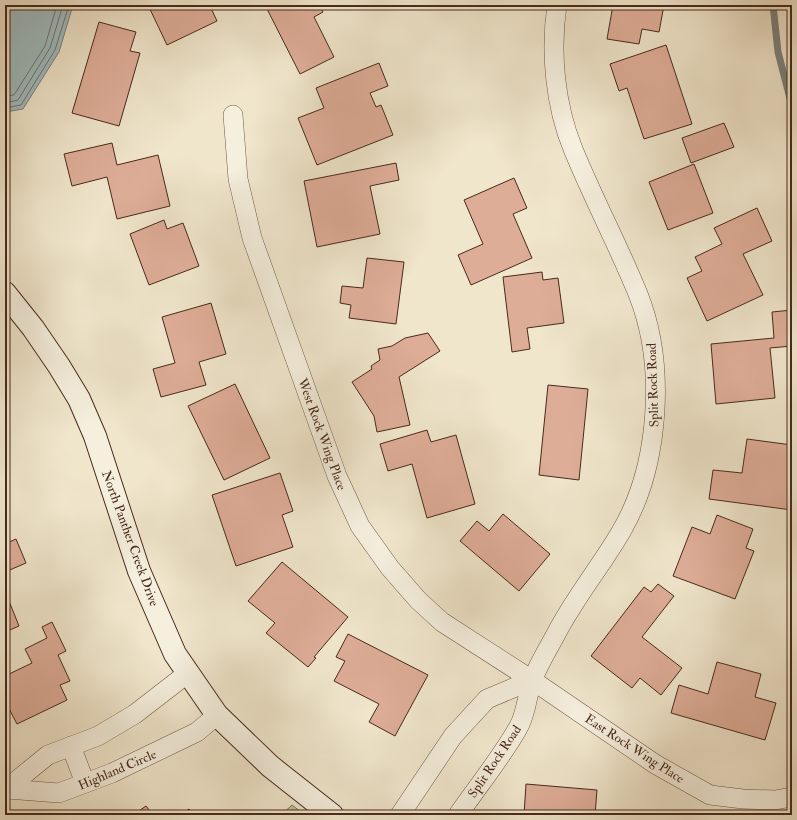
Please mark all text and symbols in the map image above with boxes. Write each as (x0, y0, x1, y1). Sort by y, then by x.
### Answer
street label: Split Rock Road (644, 342, 663, 427)
street label: West Rock Wing Place (294, 375, 350, 493)
street label: North Panther Creek Drive (98, 468, 162, 609)
street label: East Rock Wing Place (582, 711, 688, 787)
street label: Split Rock Road (465, 722, 526, 801)
street label: Highland Circle (76, 746, 159, 794)

